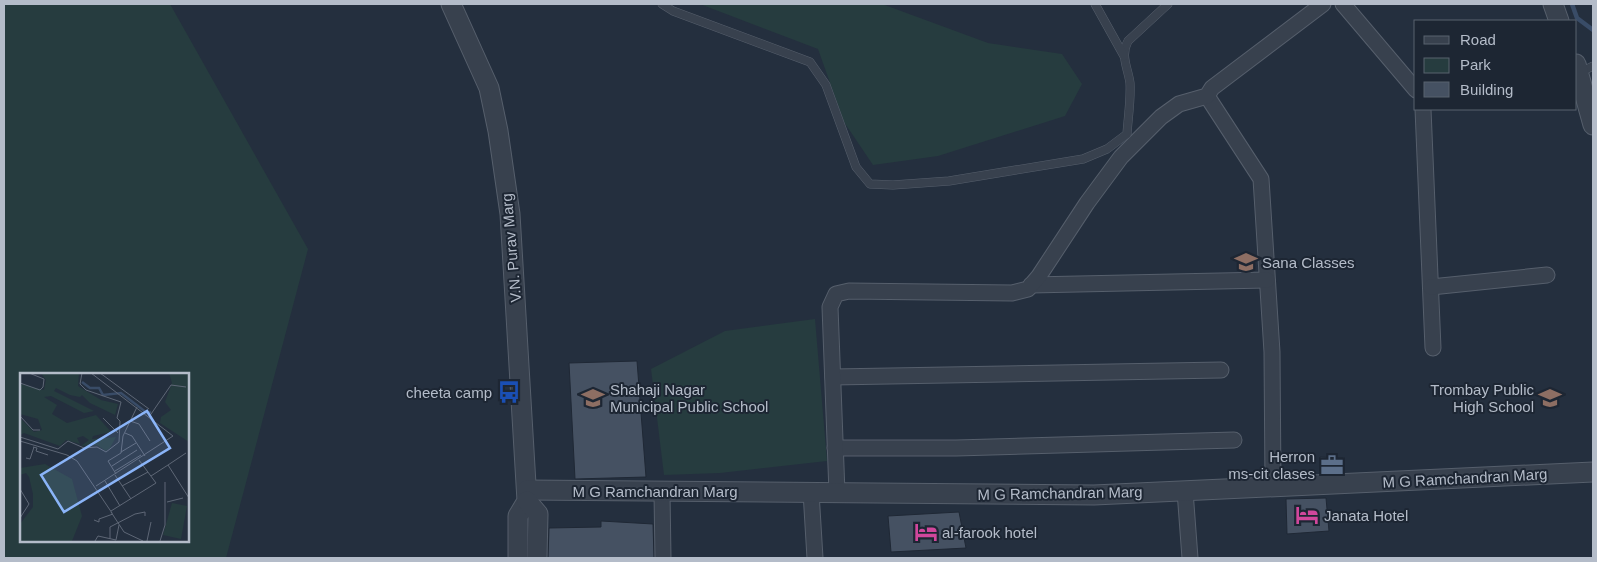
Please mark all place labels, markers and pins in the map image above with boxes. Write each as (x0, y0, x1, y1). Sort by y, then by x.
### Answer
school or university icon: Sana Classes (1233, 249, 1259, 275)
place label: Sana Classes (1262, 254, 1355, 271)
bus stop icon: cheeta camp (496, 379, 522, 405)
place label: Shahaji Nagar Municipal Public School (610, 381, 768, 415)
place label: Trombay Public High School (1430, 381, 1534, 415)
place label: cheeta camp (406, 384, 492, 401)
school or university icon: Shahaji Nagar Municipal Public School (580, 385, 606, 411)
school or university icon: Trombay Public High School (1537, 385, 1563, 411)
place label: Herron ms-cit clases (1228, 448, 1315, 482)
office icon: Herron ms-cit clases (1319, 452, 1345, 478)
hotel icon: Janata Hotel (1294, 502, 1320, 528)
place label: Janata Hotel (1324, 507, 1408, 524)
hotel icon: al-farook hotel (913, 519, 939, 545)
place label: al-farook hotel (942, 524, 1037, 541)

